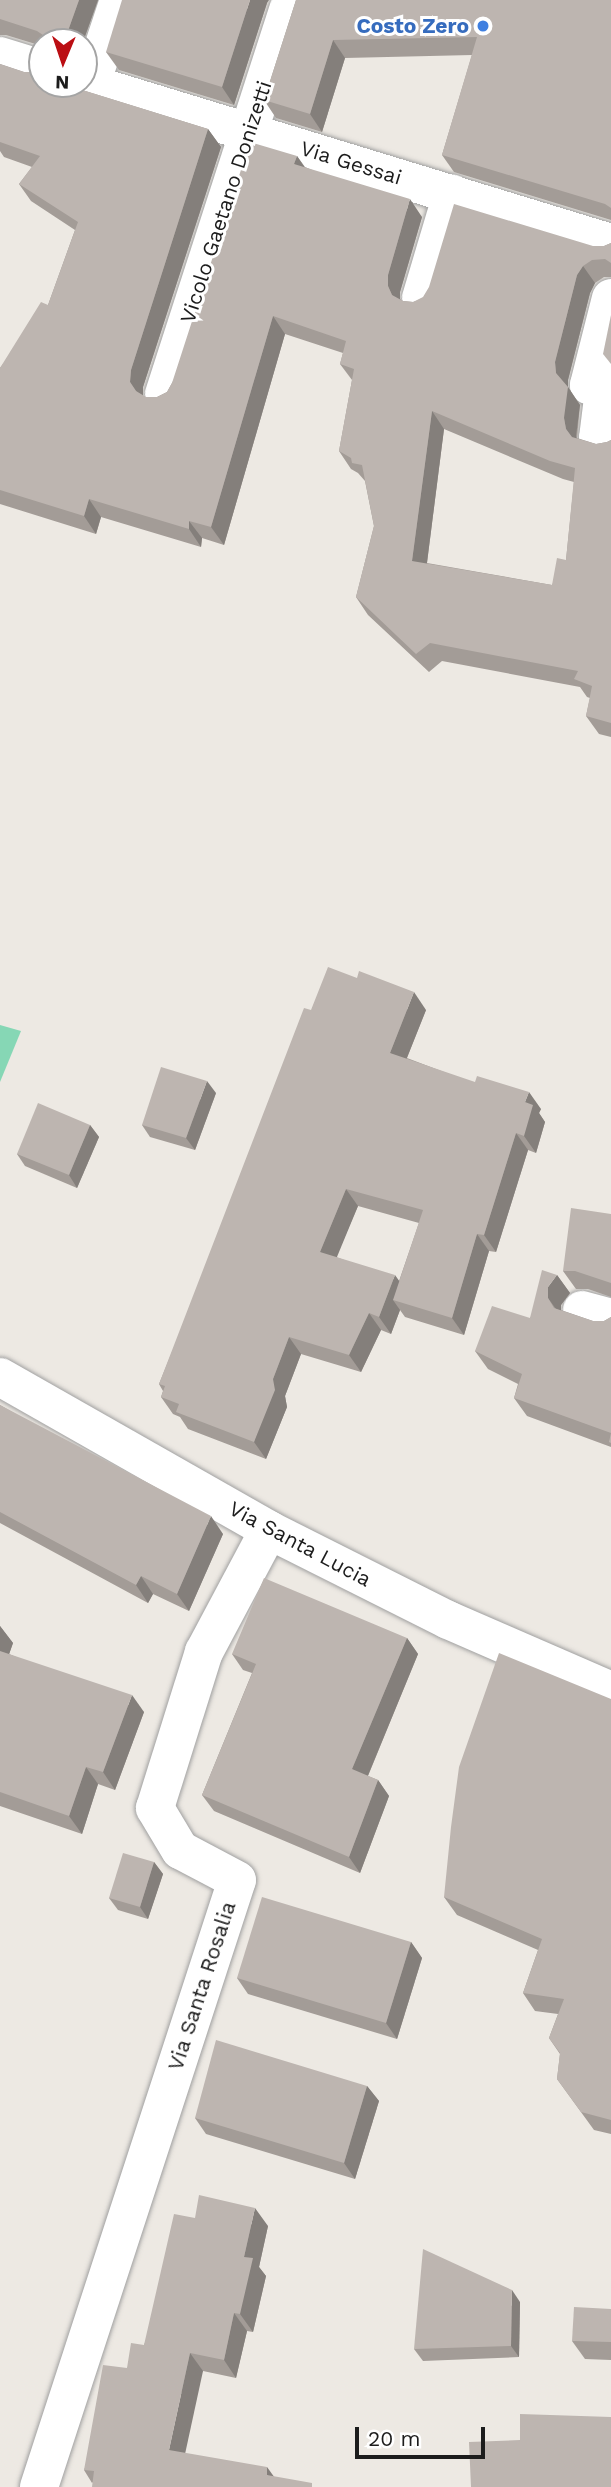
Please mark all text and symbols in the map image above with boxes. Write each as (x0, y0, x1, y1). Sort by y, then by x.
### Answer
place label: Costo Zero (356, 13, 469, 39)
marker: Costo Zero (475, 18, 491, 34)
north arrow (28, 28, 98, 98)
text: N (55, 71, 70, 94)
street label: Vicolo Gaetano Donizetti (175, 78, 277, 326)
street label: Via Gessai (297, 136, 405, 190)
street label: Via Santa Lucia (224, 1496, 376, 1592)
street label: Via Santa Rosalia (163, 1898, 241, 2074)
scale bar (359, 2414, 489, 2458)
text: 20 m (368, 2426, 420, 2451)

